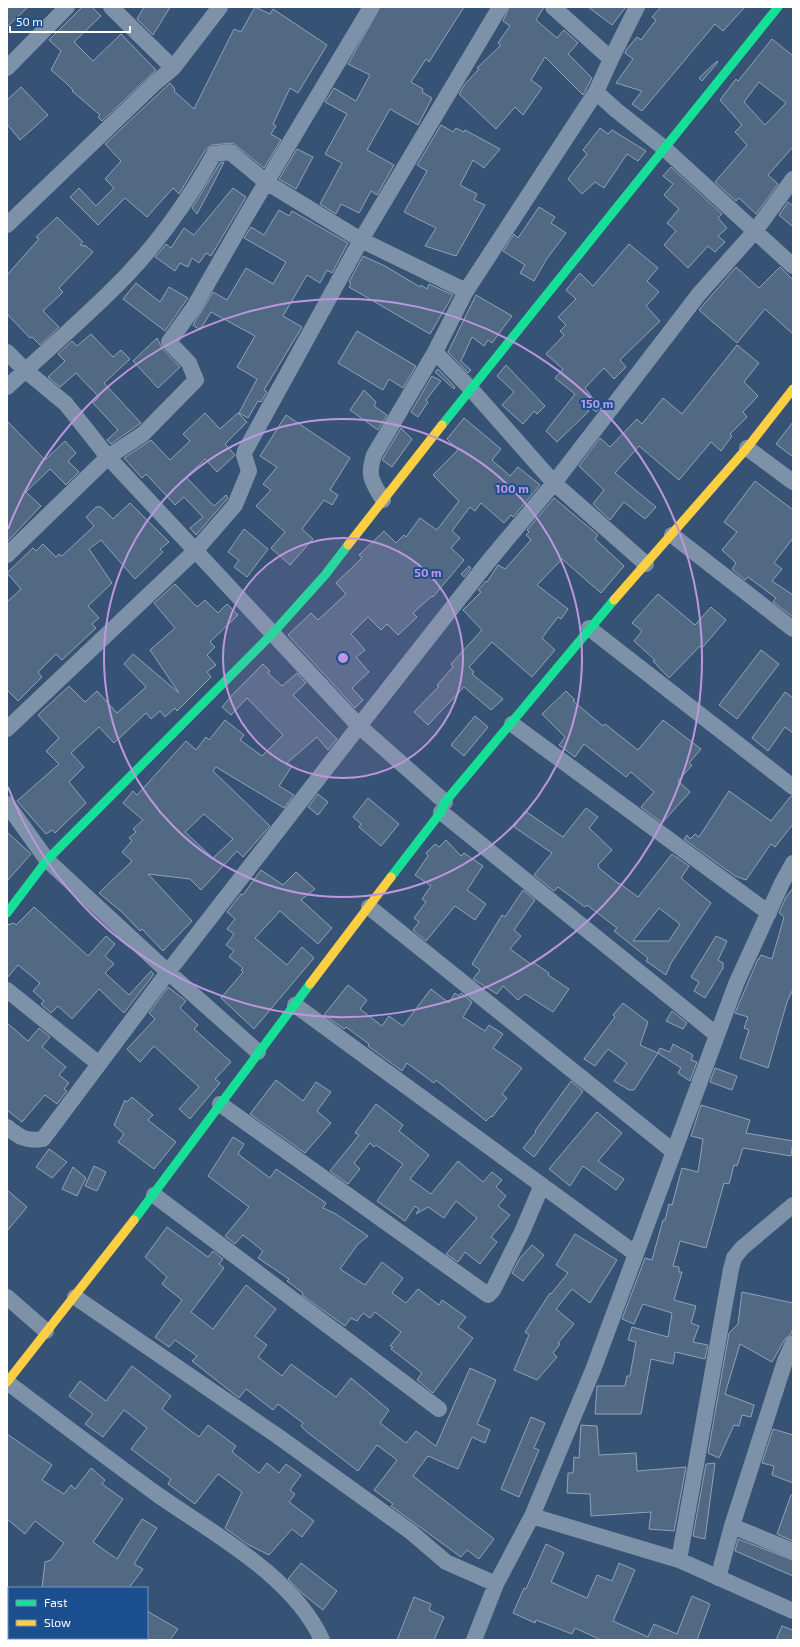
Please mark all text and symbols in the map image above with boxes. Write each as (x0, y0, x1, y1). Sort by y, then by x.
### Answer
scale bar (10, 8, 130, 34)
text: 50 m (16, 14, 43, 28)
text: 150 m (581, 396, 613, 410)
text: 100 m (495, 481, 529, 495)
text: 50 m (414, 565, 442, 579)
centre of rings (336, 651, 350, 665)
legend (8, 1587, 148, 1639)
text: Fast (44, 1595, 68, 1609)
text: Slow (44, 1615, 71, 1629)

